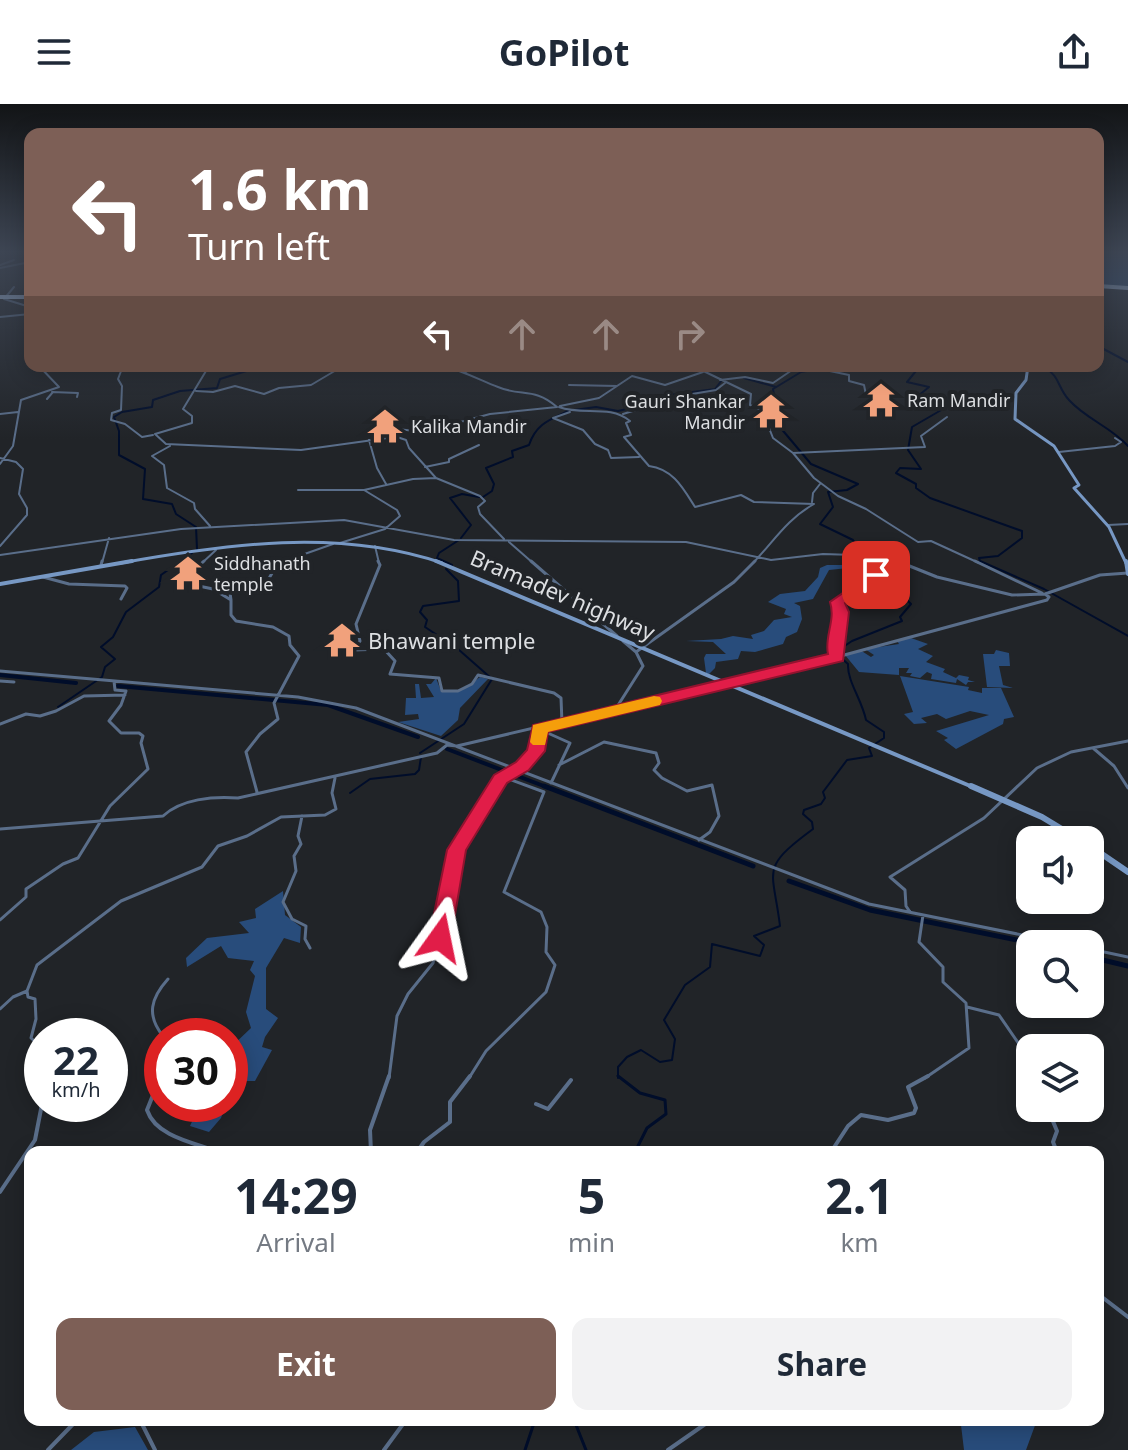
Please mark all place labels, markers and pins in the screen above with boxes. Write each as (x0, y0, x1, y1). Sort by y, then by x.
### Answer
temple icon: Ram Mandir (862, 381, 900, 419)
place label: Ram Mandir (907, 388, 1011, 412)
place label: Gauri Shankar Mandir (625, 389, 746, 434)
temple icon: Gauri Shankar Mandir (752, 392, 790, 430)
temple icon: Kalika Mandir (366, 407, 404, 445)
place label: Kalika Mandir (411, 414, 527, 438)
pin (842, 541, 910, 609)
place label: Siddhanath temple (214, 551, 311, 596)
temple icon: Siddhanath temple (169, 554, 207, 592)
temple icon: Bhawani temple (323, 621, 361, 659)
place label: Bhawani temple (368, 625, 535, 655)

